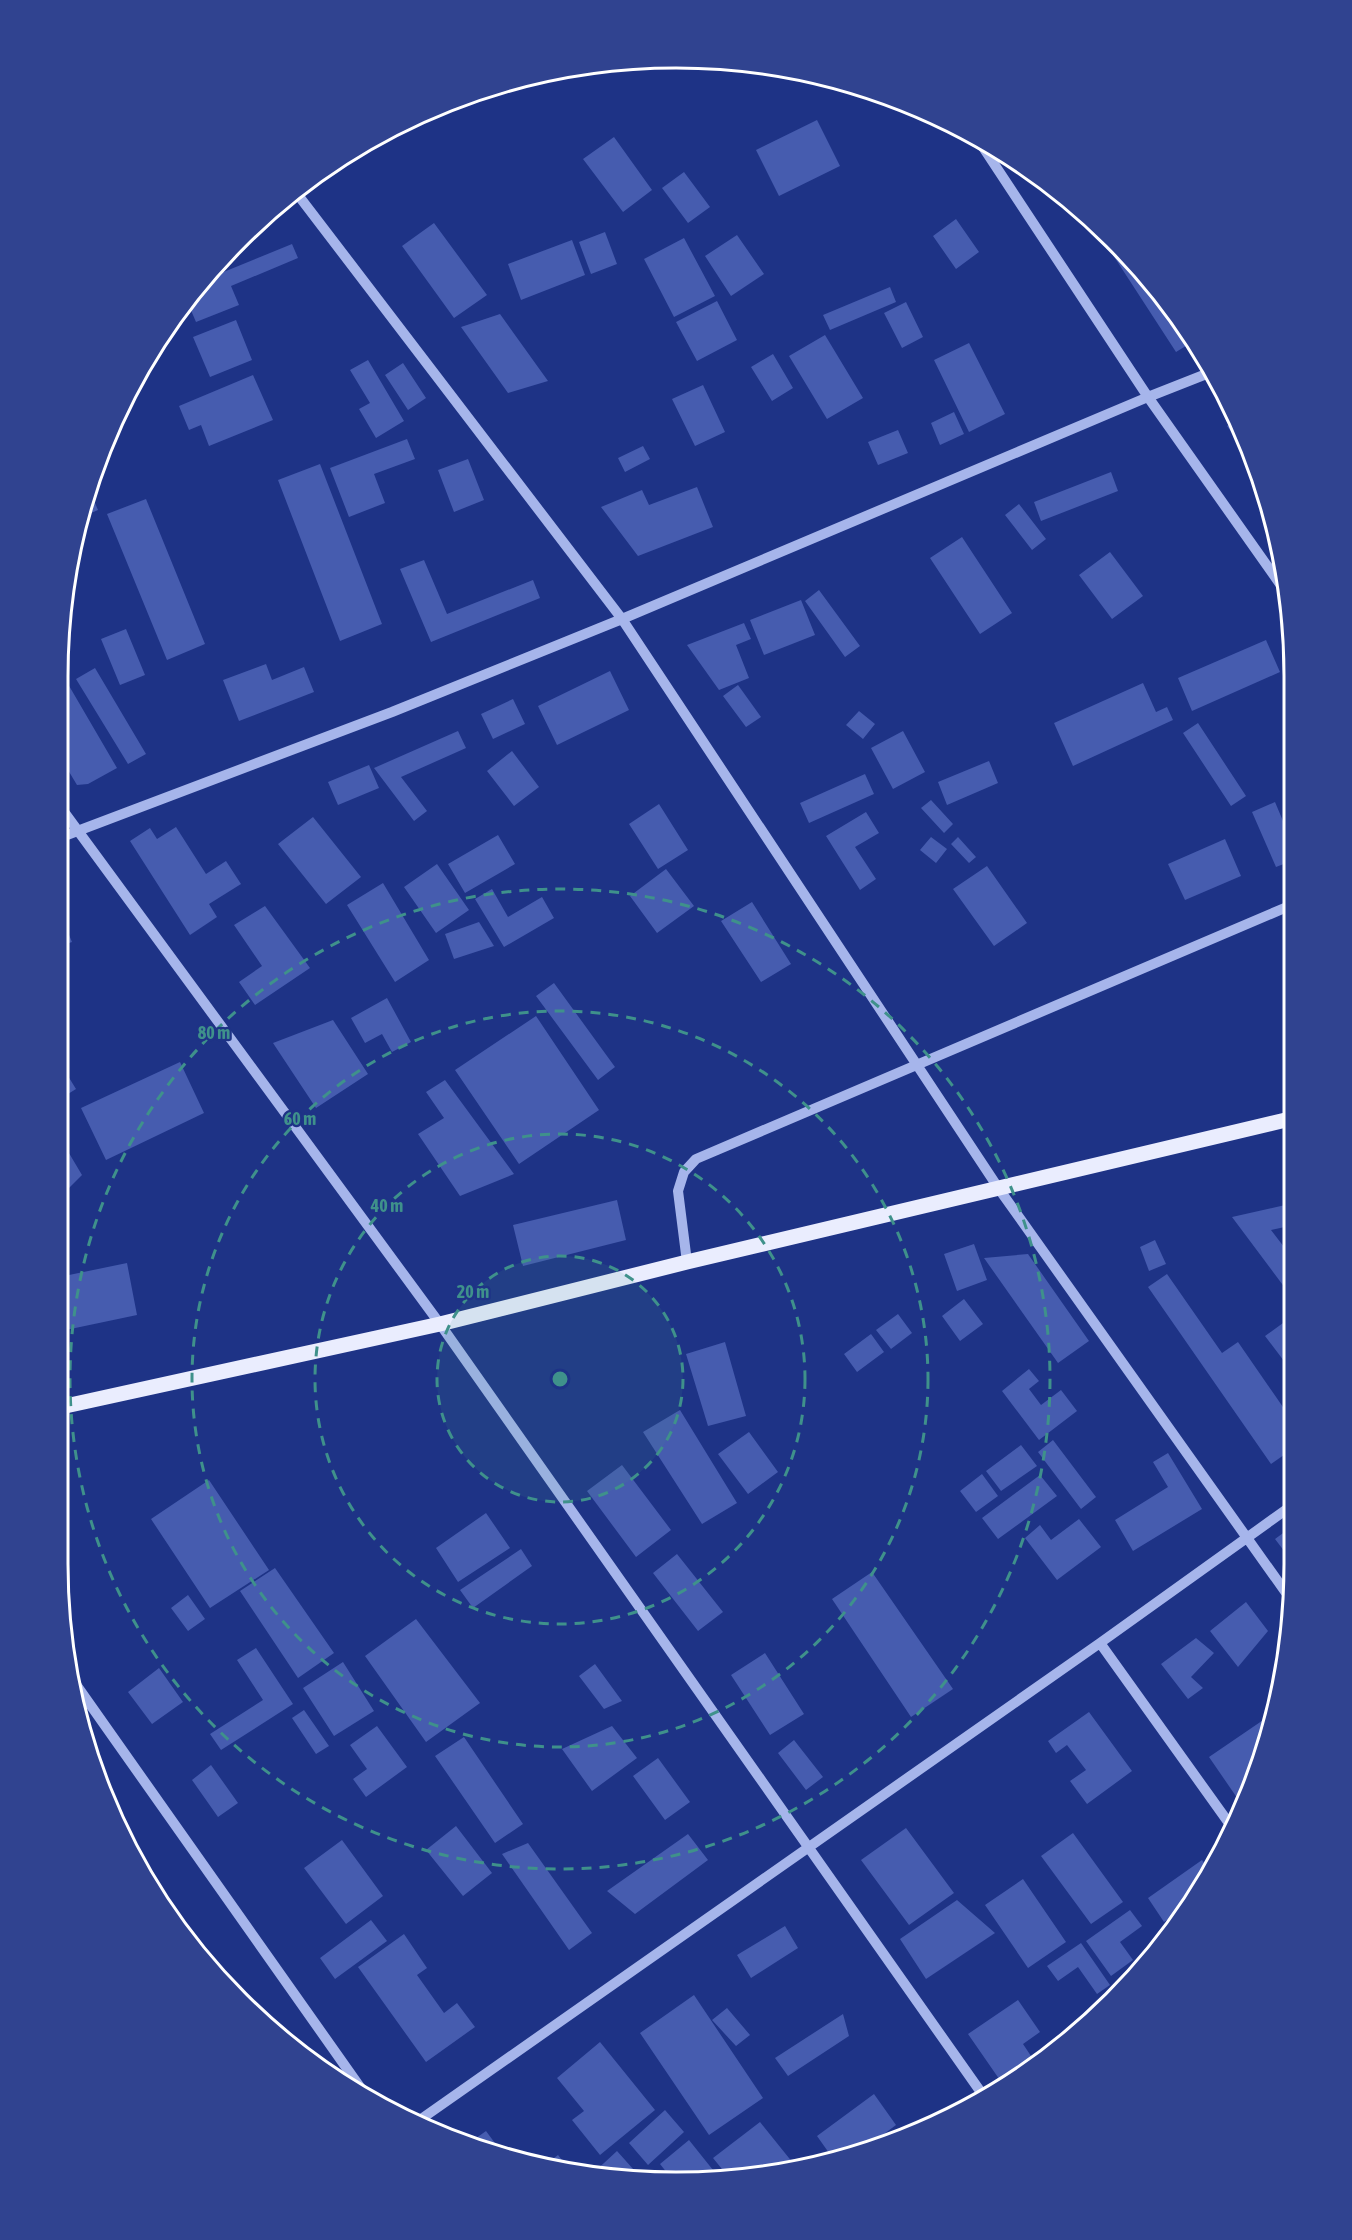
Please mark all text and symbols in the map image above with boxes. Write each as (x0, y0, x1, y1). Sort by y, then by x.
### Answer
text: 80 m (198, 1022, 230, 1043)
text: 60 m (284, 1108, 316, 1129)
text: 40 m (370, 1195, 403, 1216)
text: 20 m (457, 1281, 489, 1302)
centre of rings (550, 1369, 570, 1389)

